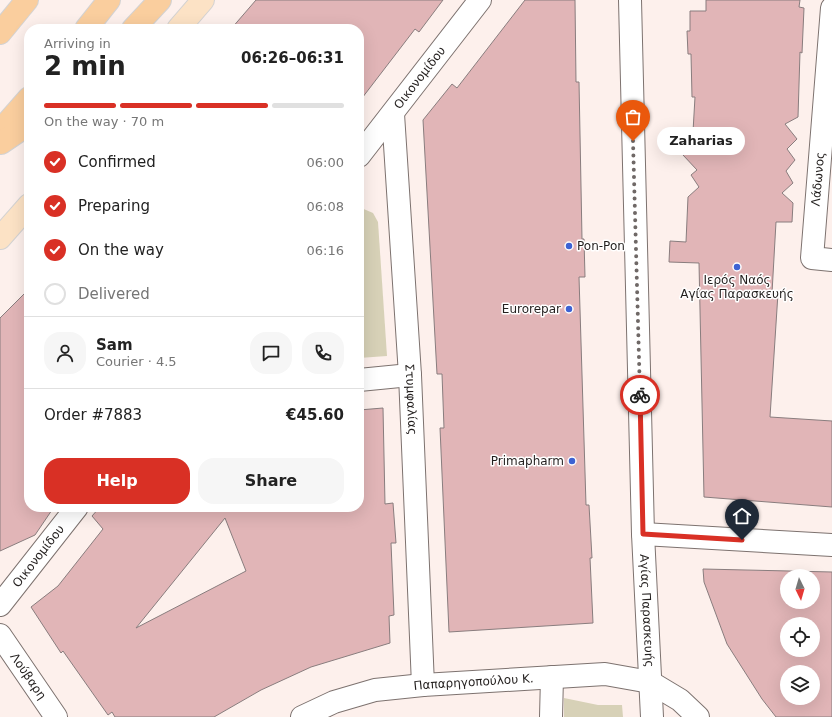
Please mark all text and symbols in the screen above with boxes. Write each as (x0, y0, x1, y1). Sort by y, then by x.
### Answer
text: Arriving in (44, 36, 111, 51)
street label: Οικονομίδου (391, 44, 448, 112)
text: 06:26–06:31 (241, 49, 344, 67)
text: 2 min (44, 51, 126, 81)
pin (616, 100, 650, 141)
icon: bag (622, 106, 644, 128)
text: On the way · 70 m (44, 114, 164, 129)
callout: Zaharias (657, 127, 745, 155)
text: Zaharias (669, 133, 733, 148)
icon: check (44, 151, 66, 173)
street label: Λάδωνος (809, 151, 827, 207)
text: Confirmed (78, 153, 156, 171)
text: 06:00 (307, 155, 344, 170)
icon: check (44, 195, 66, 217)
text: Preparing (78, 197, 150, 215)
text: 06:08 (307, 199, 344, 214)
icon: check (44, 239, 66, 261)
place label: Pon-Pon (577, 239, 625, 253)
text: On the way (78, 241, 164, 259)
marker: Pon-Pon (564, 241, 574, 251)
text: 06:16 (307, 243, 344, 258)
marker: Ιερός Ναός Αγίας Παρασκευής (732, 262, 742, 272)
place label: Ιερός Ναός Αγίας Παρασκευής (680, 273, 794, 301)
text: Delivered (78, 285, 150, 303)
place label: Eurorepar (502, 302, 561, 316)
marker: Eurorepar (564, 304, 574, 314)
button: person (44, 332, 86, 374)
button: chat (250, 332, 292, 374)
button: phone (302, 332, 344, 374)
text: Sam (96, 336, 133, 354)
text: Courier · 4.5 (96, 354, 177, 369)
street label: Στυμφαλίας (402, 363, 420, 435)
courier (620, 375, 660, 415)
icon: bike (629, 384, 651, 406)
text: Order #7883 (44, 406, 142, 424)
text: €45.60 (286, 406, 344, 424)
place label: Primapharm (491, 454, 564, 468)
marker: Primapharm (567, 456, 577, 466)
button: Help (44, 458, 190, 504)
button: Share (198, 458, 344, 504)
pin (725, 499, 759, 540)
icon: home (731, 505, 753, 527)
street label: Οικονομίδου (10, 522, 67, 590)
street label: Αγίας Παρασκευής (637, 554, 657, 668)
north arrow (780, 569, 820, 609)
map controls (780, 569, 820, 705)
button: locate (780, 617, 820, 657)
street label: Λούβαρη (7, 650, 49, 702)
button: layers (780, 665, 820, 705)
street label: Παπαρηγοπούλου Κ. (413, 671, 534, 693)

